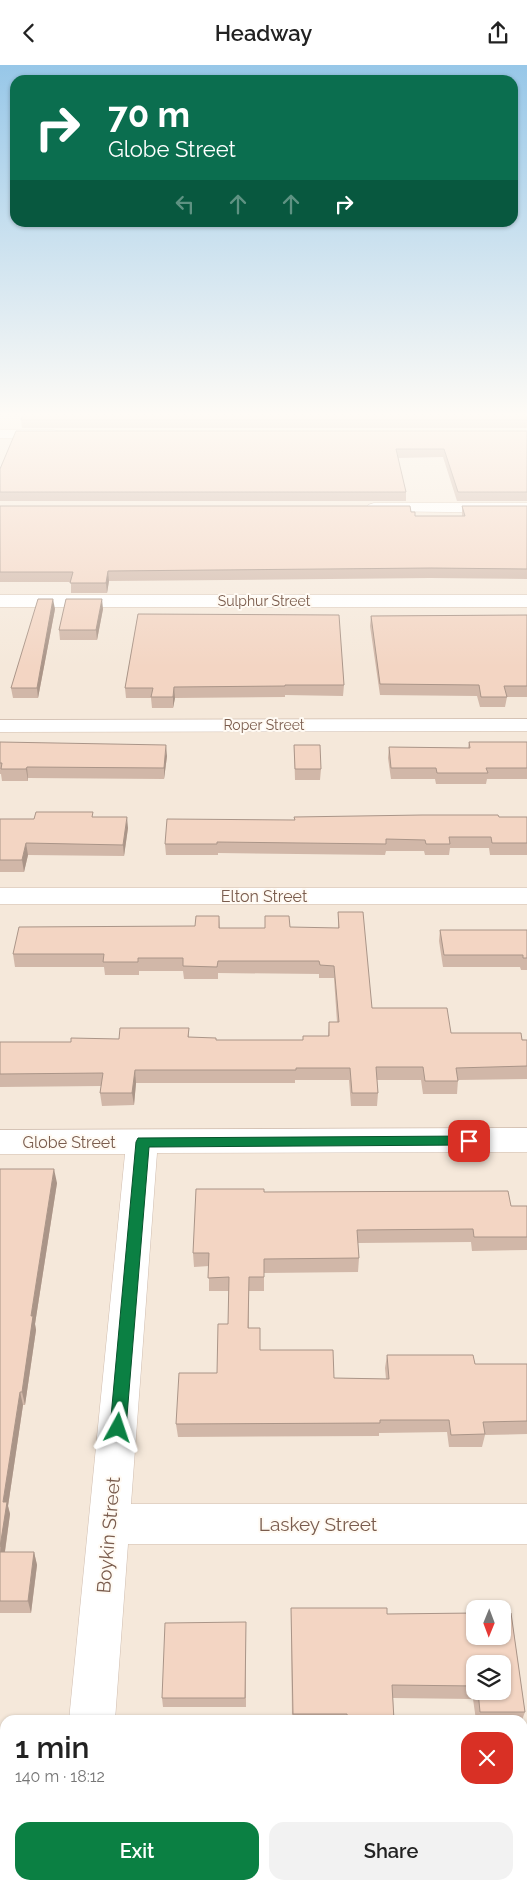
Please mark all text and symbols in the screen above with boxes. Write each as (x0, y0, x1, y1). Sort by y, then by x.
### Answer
icon: back (15, 19, 43, 47)
icon: share (484, 19, 512, 47)
text: Headway (215, 20, 312, 46)
text: 70 m (108, 94, 190, 135)
icon: right (25, 95, 90, 160)
text: Globe Street (108, 136, 236, 162)
icon: left (171, 190, 199, 218)
icon: ahead (224, 190, 252, 218)
icon: ahead (277, 190, 305, 218)
icon: right (330, 190, 358, 218)
street label: Sulphur Street (218, 593, 311, 609)
street label: Roper Street (223, 717, 305, 733)
street label: Elton Street (221, 887, 308, 906)
pin (448, 1120, 490, 1162)
icon: arrive (455, 1127, 483, 1155)
street label: Globe Street (22, 1133, 116, 1152)
position arrow (91, 1401, 143, 1453)
street label: Boykin Street (92, 1475, 124, 1594)
street label: Laskey Street (259, 1513, 378, 1535)
north arrow (466, 1600, 511, 1645)
map controls (466, 1600, 511, 1700)
button: layers (466, 1655, 511, 1700)
text: 1 min (15, 1730, 90, 1765)
button: close (461, 1732, 513, 1784)
text: 140 m · 18:12 (15, 1767, 105, 1786)
button: Exit (15, 1822, 259, 1880)
button: Share (269, 1822, 513, 1880)

